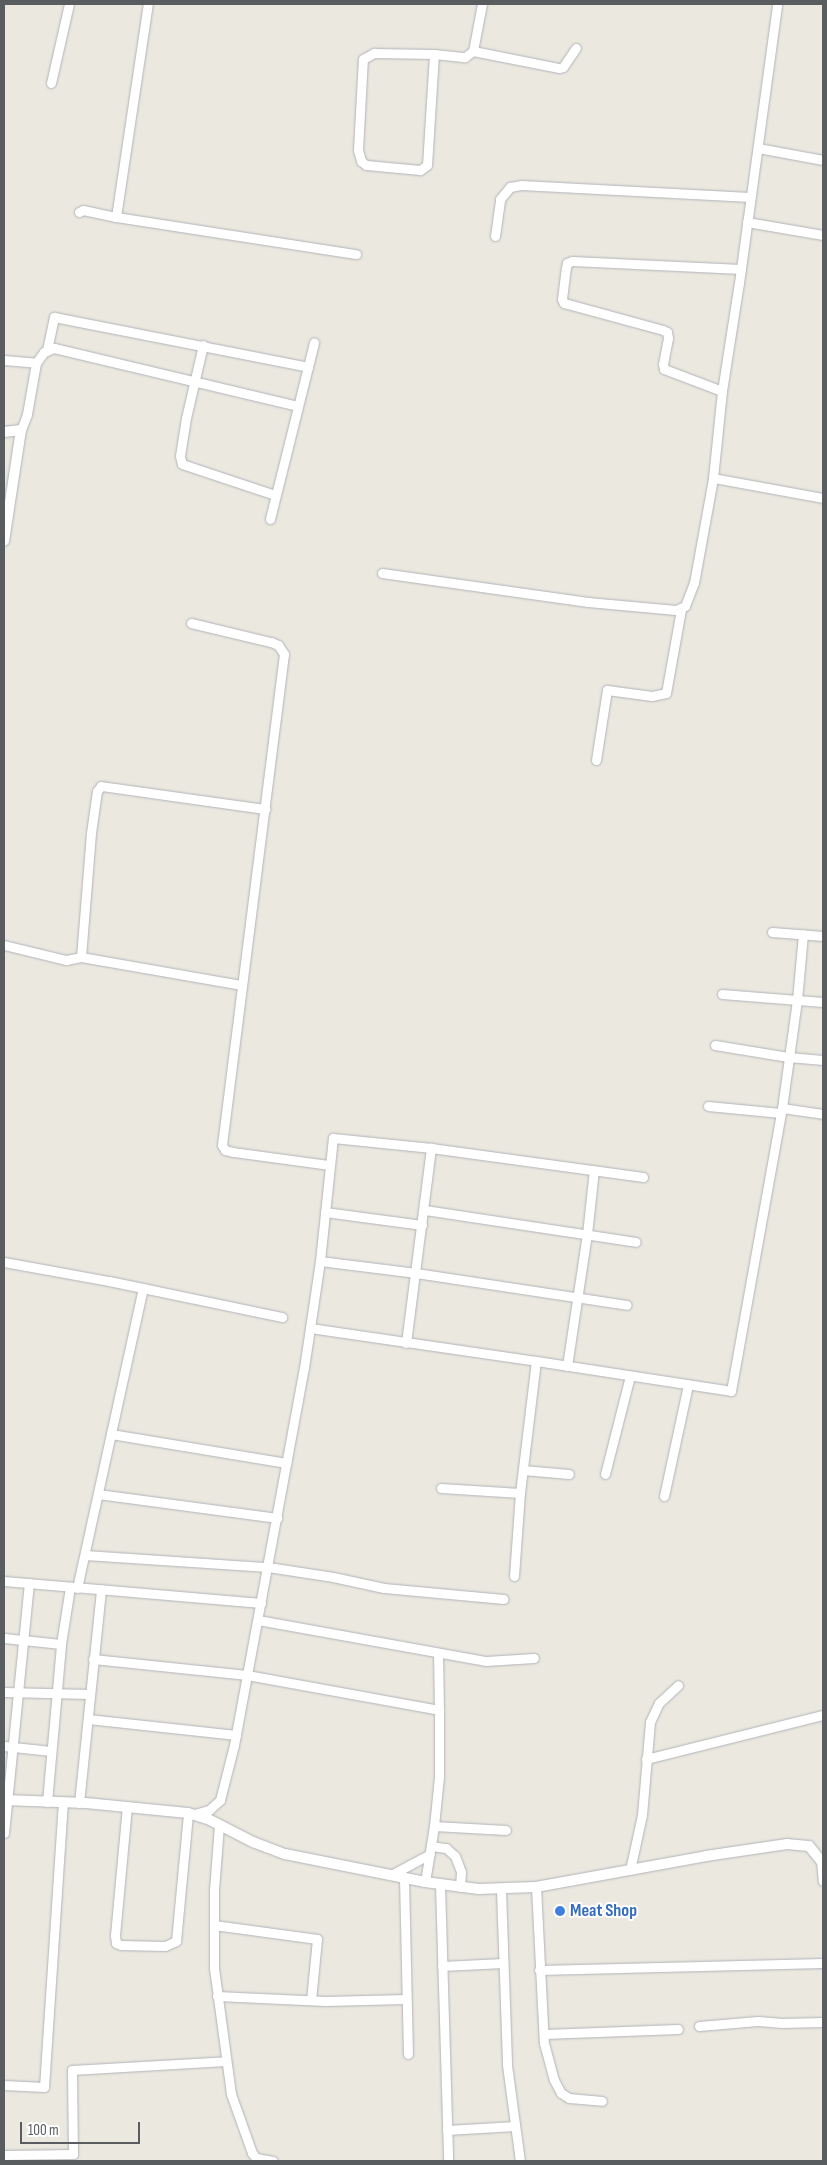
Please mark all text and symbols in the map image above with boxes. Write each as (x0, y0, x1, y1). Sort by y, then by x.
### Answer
place label: Meat Shop (570, 1900, 637, 1922)
marker: Meat Shop (554, 1905, 566, 1917)
scale bar (22, 2112, 142, 2144)
text: 100 m (28, 2121, 59, 2140)

